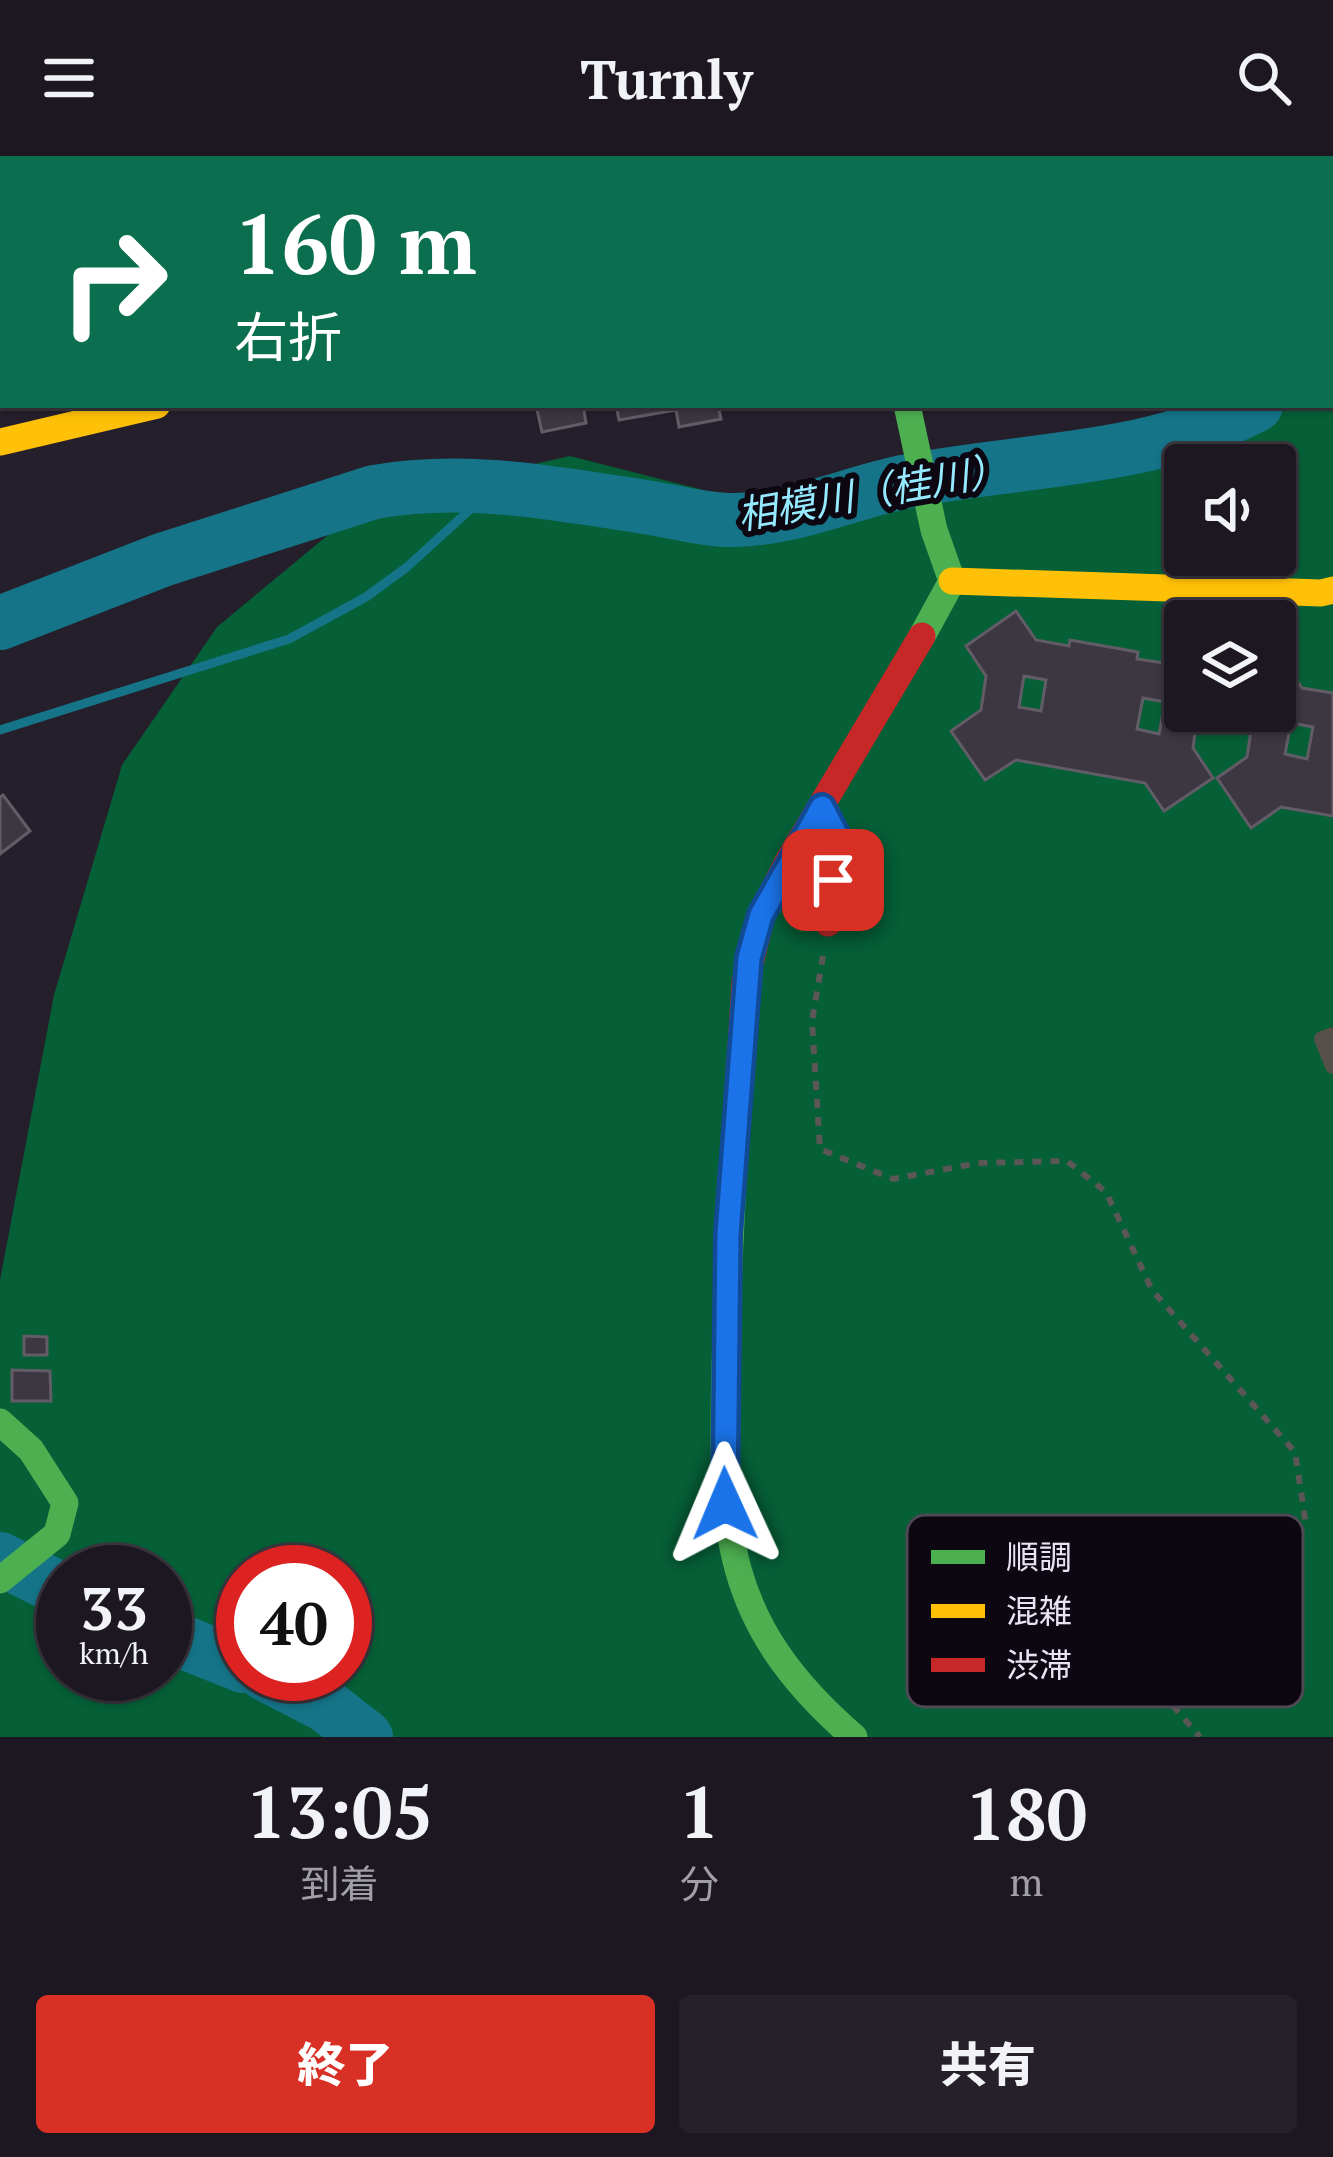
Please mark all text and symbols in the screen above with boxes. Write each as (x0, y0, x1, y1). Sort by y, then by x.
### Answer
text: Turnly (580, 43, 753, 114)
icon: menu (36, 45, 102, 111)
icon: search (1231, 45, 1297, 111)
text: 160 m (234, 187, 477, 298)
icon: right (36, 204, 192, 360)
text: 右折 (234, 301, 342, 372)
water label: 相模川（桂川） (733, 442, 1011, 540)
map controls (1164, 444, 1296, 732)
button: sound (1164, 444, 1296, 576)
button: layers (1164, 600, 1296, 732)
pin (782, 829, 884, 931)
icon: arrive (800, 847, 866, 913)
position arrow (662, 1441, 788, 1567)
legend (907, 1515, 1303, 1707)
text: 順調 (1006, 1535, 1072, 1578)
speed limit sign: 40 (216, 1545, 372, 1701)
text: 33 (80, 1568, 148, 1647)
text: 混雑 (1006, 1589, 1072, 1632)
text: km/h (79, 1633, 149, 1673)
text: 渋滞 (1006, 1643, 1072, 1686)
text: 13:05 (246, 1763, 433, 1859)
text: 1 (679, 1763, 720, 1859)
text: 180 (965, 1765, 1087, 1861)
text: m (1009, 1855, 1043, 1907)
text: 到着 (300, 1857, 378, 1909)
text: 分 (680, 1857, 719, 1909)
button: 終了 (36, 1995, 655, 2133)
button: 共有 (679, 1995, 1297, 2133)

